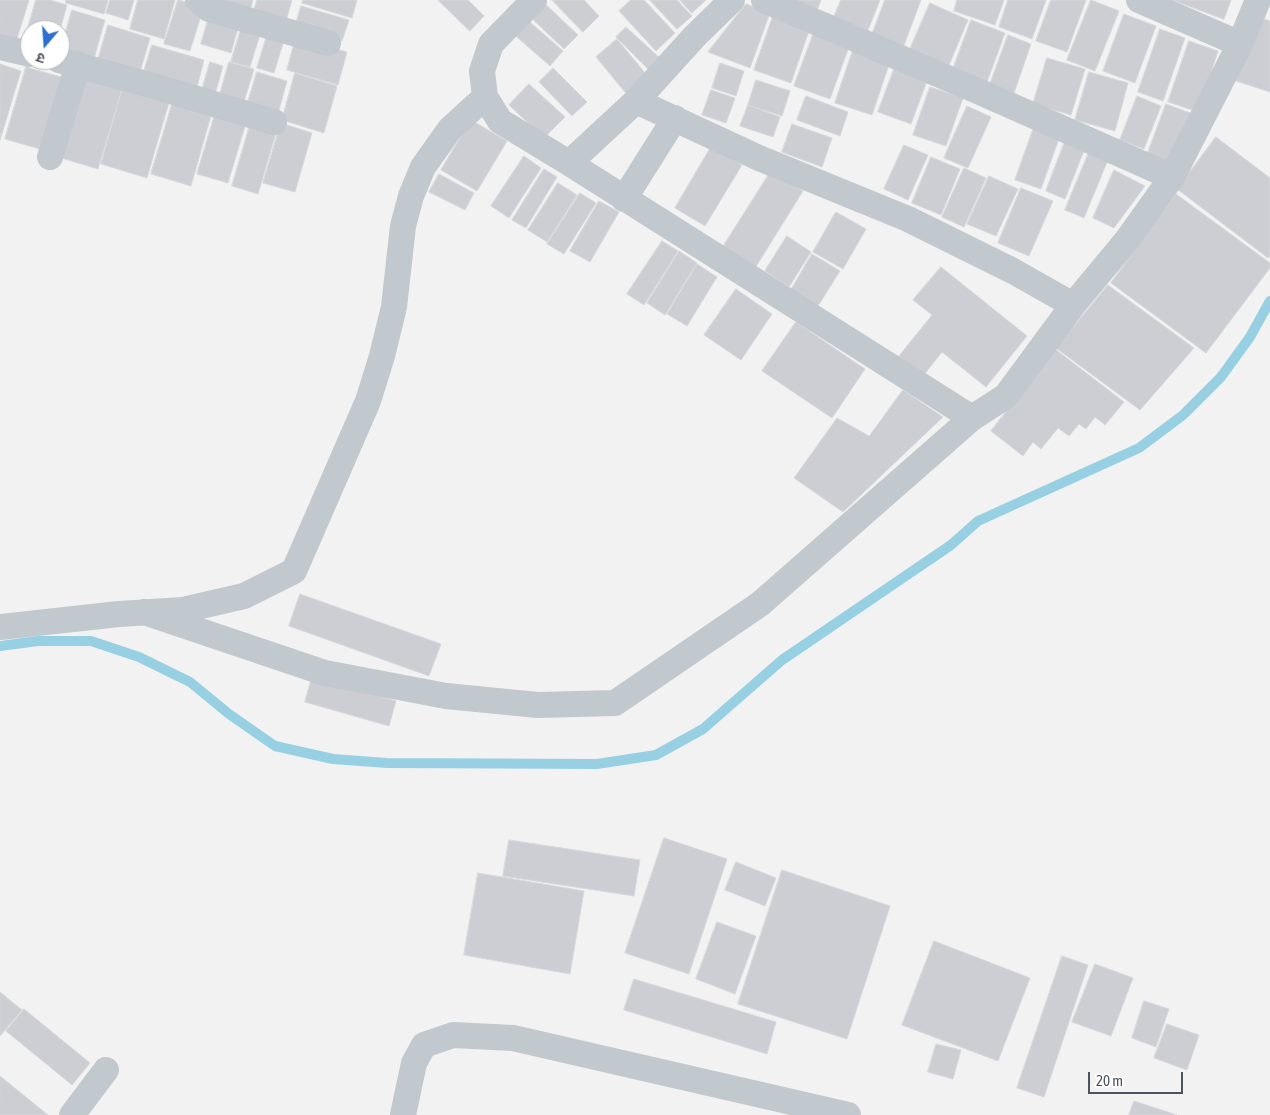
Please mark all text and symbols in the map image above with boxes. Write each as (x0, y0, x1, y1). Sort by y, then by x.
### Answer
north arrow (20, 20, 70, 70)
text: उ (34, 49, 47, 67)
scale bar (1090, 1062, 1185, 1094)
text: 20 m (1096, 1072, 1123, 1089)

